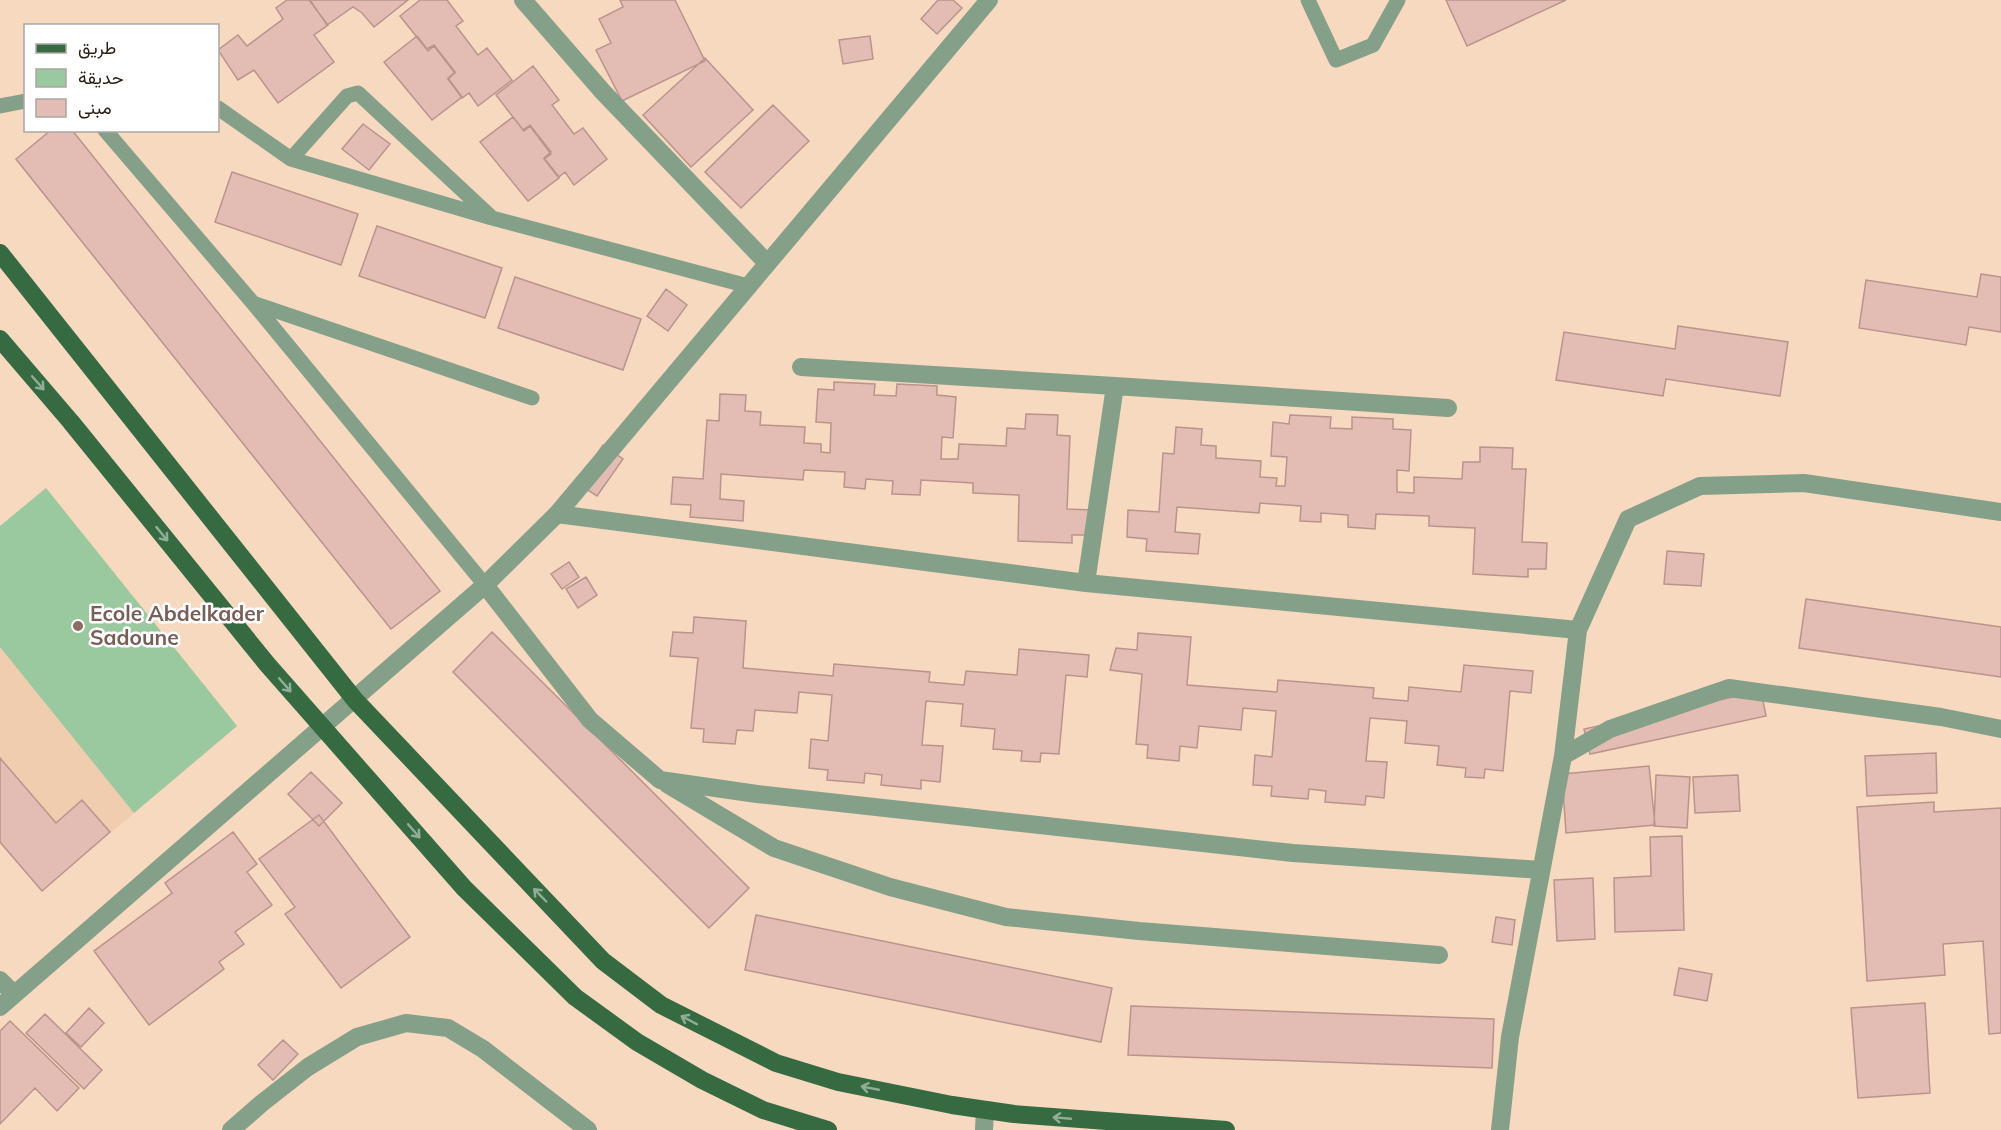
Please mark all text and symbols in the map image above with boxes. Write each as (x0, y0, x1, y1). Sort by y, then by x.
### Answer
legend (24, 24, 219, 132)
text: طريق (78, 36, 116, 59)
text: حديقة (78, 66, 124, 89)
text: مبنى (78, 96, 112, 119)
one-way arrow (31, 375, 45, 390)
one-way arrow (155, 526, 168, 542)
place label: Ecole Abdelkader Sadoune (90, 600, 265, 650)
marker: Ecole Abdelkader Sadoune (71, 619, 85, 633)
one-way arrow (278, 677, 292, 692)
one-way arrow (407, 823, 421, 838)
one-way arrow (533, 888, 547, 903)
one-way arrow (680, 1014, 698, 1025)
one-way arrow (861, 1082, 880, 1094)
one-way arrow (1053, 1112, 1073, 1123)

